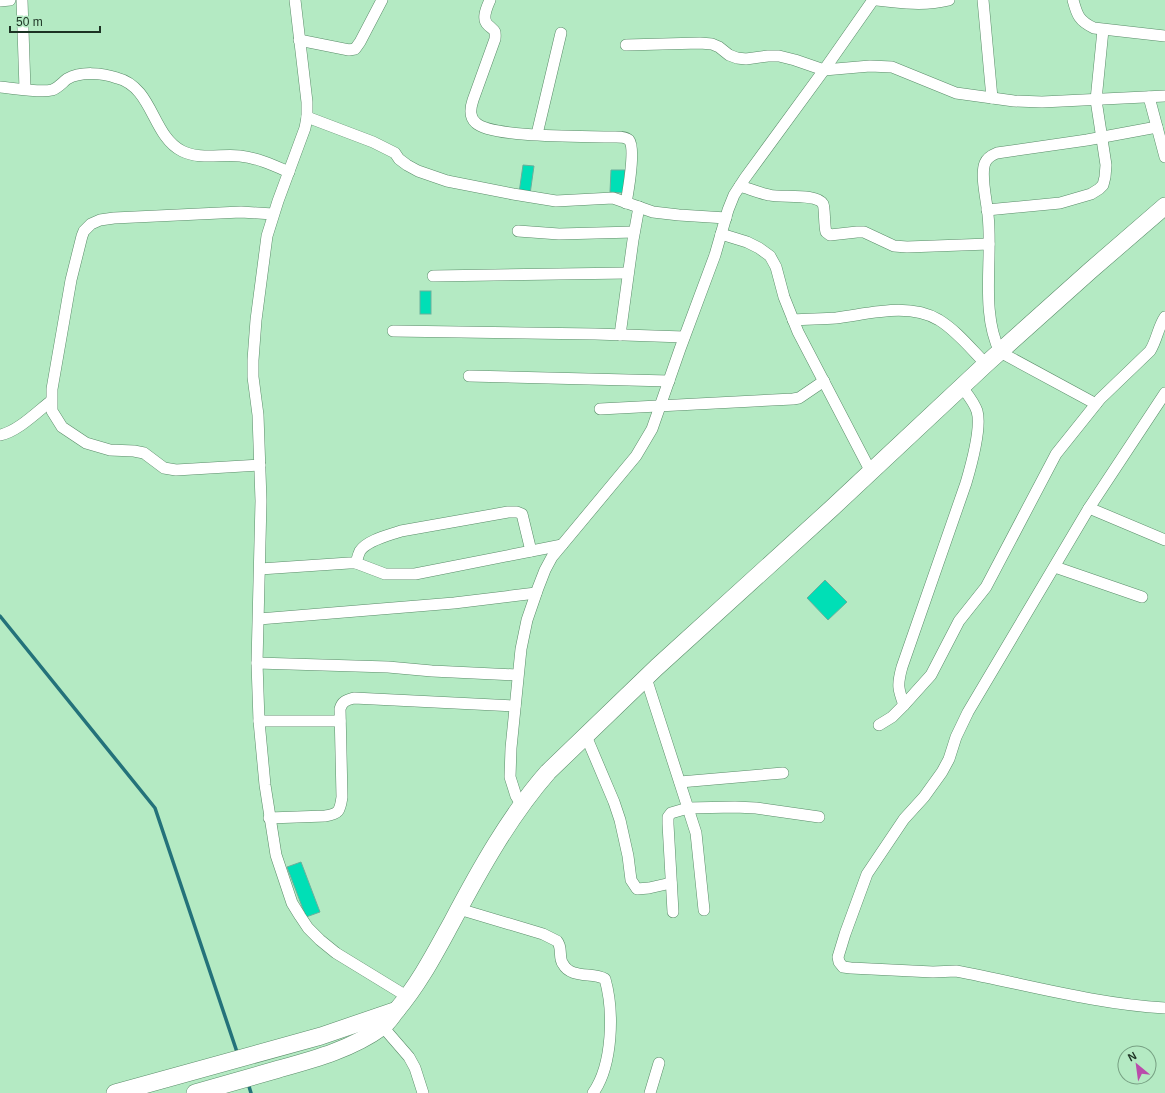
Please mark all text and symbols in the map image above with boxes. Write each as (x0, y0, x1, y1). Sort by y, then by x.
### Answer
scale bar (10, 8, 100, 34)
text: 50 m (16, 15, 43, 29)
north arrow (1117, 1045, 1157, 1085)
text: N (1126, 1049, 1139, 1063)

